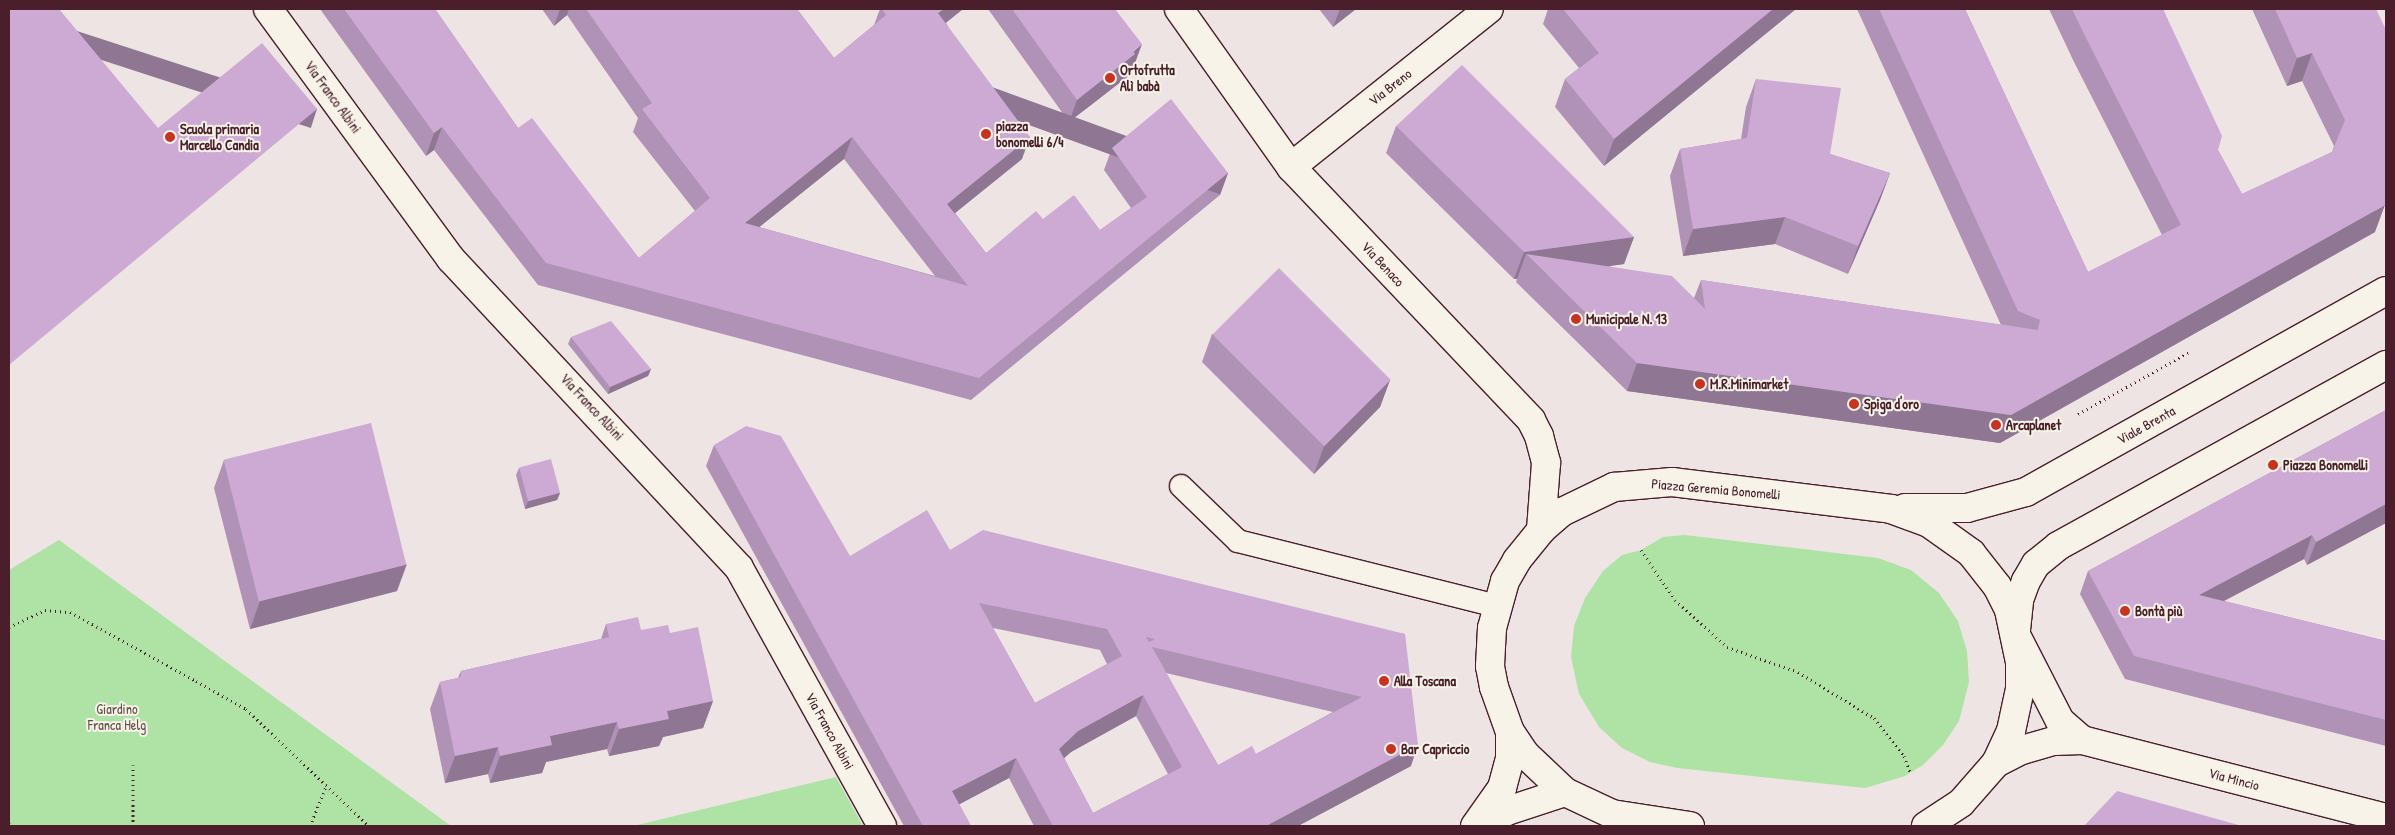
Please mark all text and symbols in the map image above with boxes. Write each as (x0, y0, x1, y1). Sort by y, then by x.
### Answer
street label: Via Franco Albini (301, 58, 365, 136)
place label: Ortofrutta Alì babà (1120, 62, 1175, 94)
street label: Via Breno (1365, 65, 1415, 109)
marker: Ortofrutta Alì babà (1104, 72, 1116, 84)
place label: piazza bonomelli 6/4 (996, 118, 1064, 150)
place label: Scuola primaria Marcello Candia (180, 121, 259, 154)
marker: piazza bonomelli 6/4 (980, 128, 992, 140)
marker: Scuola primaria Marcello Candia (164, 131, 176, 143)
street label: Via Benaco (1358, 238, 1408, 290)
place label: Municipale N. 13 (1586, 311, 1667, 327)
marker: Municipale N. 13 (1570, 313, 1582, 325)
street label: Via Franco Albini (557, 370, 627, 444)
place label: M.R.Minimarket (1710, 376, 1788, 392)
marker: M.R.Minimarket (1694, 378, 1706, 390)
place label: Spiga d'oro (1864, 396, 1919, 412)
marker: Spiga d'oro (1848, 398, 1860, 410)
street label: Viale Brenta (2114, 402, 2178, 448)
place label: Arcaplanet (2006, 417, 2061, 433)
marker: Arcaplanet (1990, 419, 2002, 431)
place label: Piazza Bonomelli (2283, 457, 2368, 473)
marker: Piazza Bonomelli (2267, 459, 2279, 471)
street label: Piazza Geremia Bonomelli (1651, 475, 1781, 503)
place label: Bontà più (2135, 603, 2182, 619)
marker: Bontà più (2119, 605, 2131, 617)
place label: Alla Toscana (1394, 673, 1456, 689)
marker: Alla Toscana (1378, 675, 1390, 687)
street label: Via Franco Albini (802, 690, 858, 772)
park label: Giardino Franca Helg (88, 701, 146, 734)
place label: Bar Capriccio (1401, 741, 1470, 757)
marker: Bar Capriccio (1385, 743, 1397, 755)
street label: Via Mincio (2207, 764, 2261, 794)

